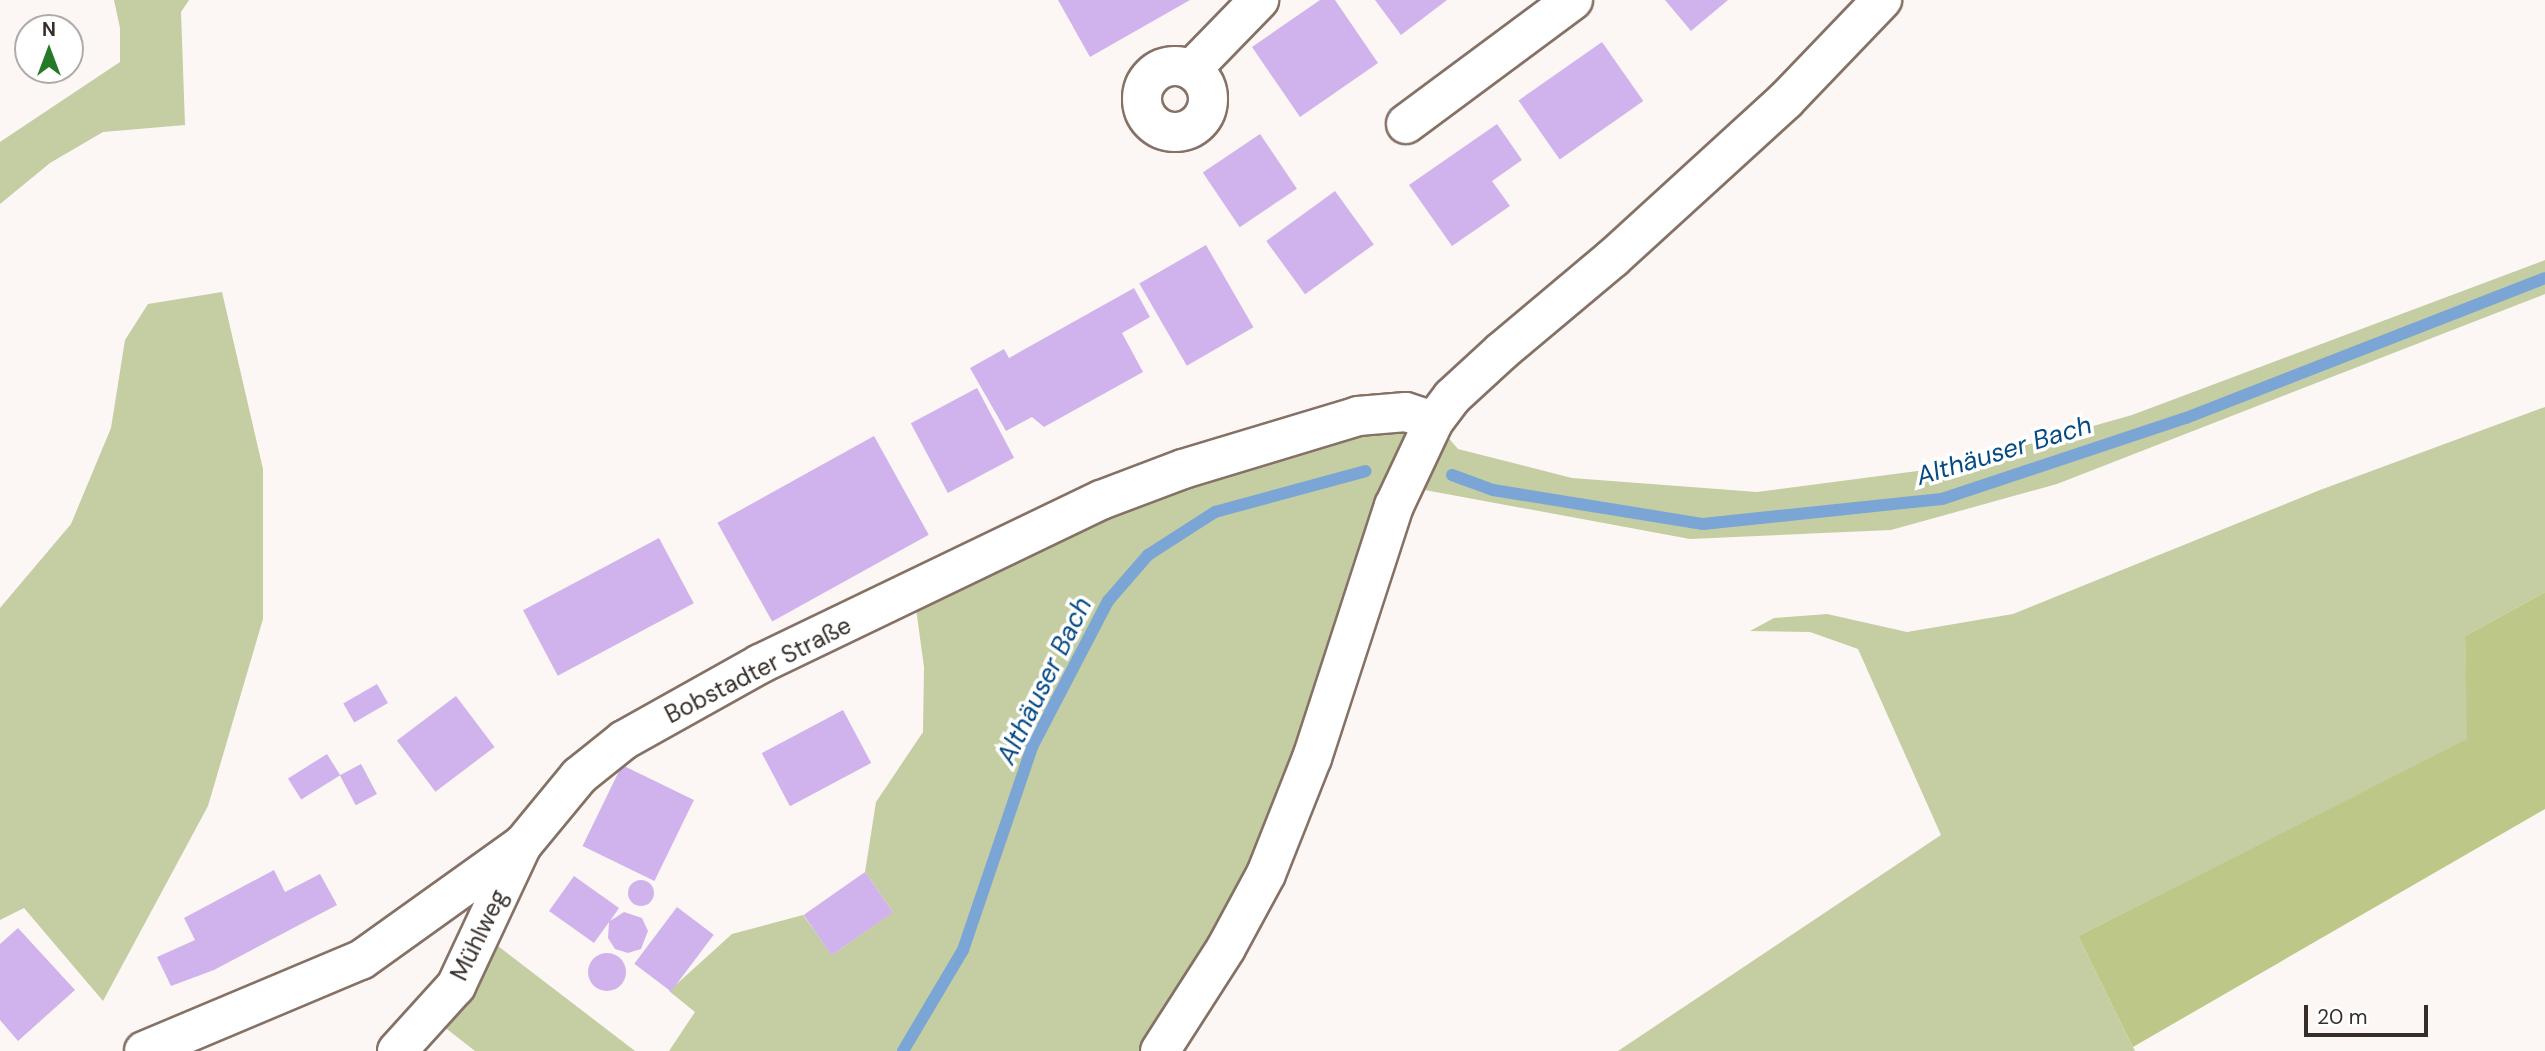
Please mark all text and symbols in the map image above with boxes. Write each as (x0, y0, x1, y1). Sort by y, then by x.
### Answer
north arrow (14, 14, 84, 84)
text: N (42, 17, 56, 42)
water label: Althäuser Bach (1913, 410, 2095, 492)
water label: Althäuser Bach (991, 592, 1099, 770)
street label: Bobstadter Straße (660, 611, 856, 729)
street label: Mühlweg (445, 885, 513, 985)
scale bar (2307, 992, 2431, 1036)
text: 20 m (2317, 1003, 2368, 1031)

